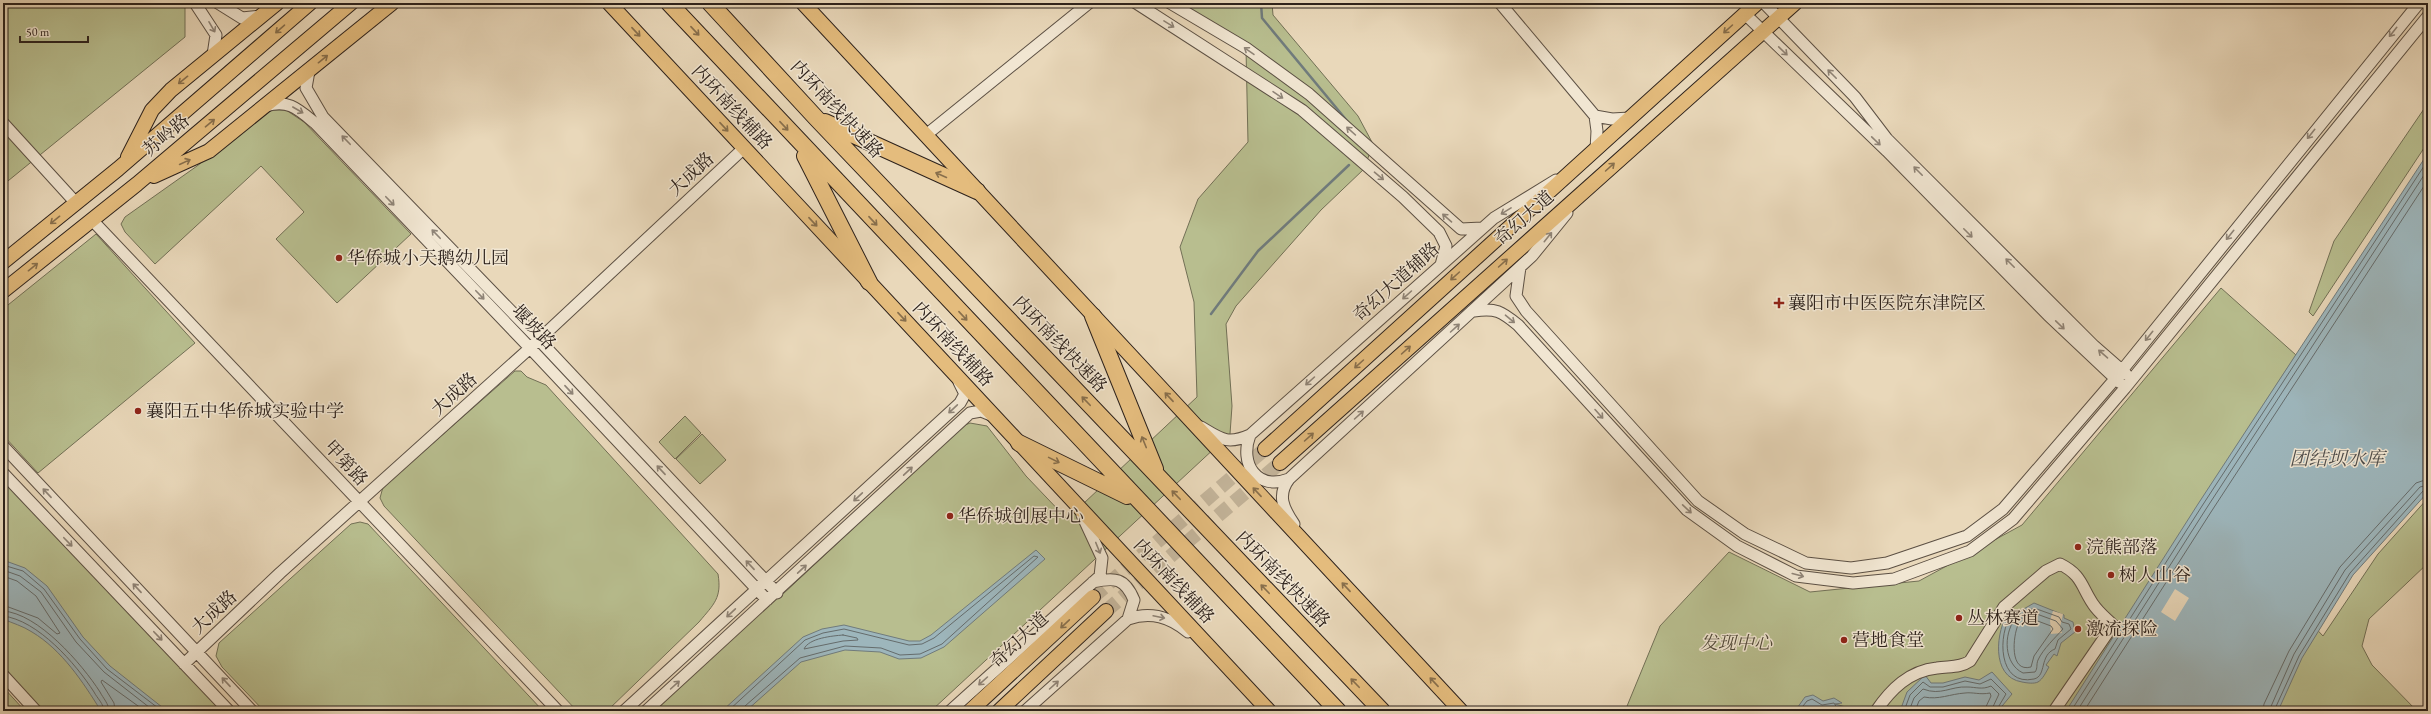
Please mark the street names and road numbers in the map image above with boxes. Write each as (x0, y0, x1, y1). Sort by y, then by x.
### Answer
street label: 内环南线快速路 (786, 55, 889, 163)
street label: 内环南线辅路 (687, 59, 778, 154)
street label: 苏岭路 (138, 108, 194, 161)
street label: 大成路 (663, 147, 718, 200)
street label: 奇幻大道 (1489, 185, 1558, 250)
street label: 奇幻大道辅路 (1348, 237, 1443, 326)
street label: 内环南线快速路 (1008, 290, 1112, 397)
street label: 内环南线辅路 (908, 296, 999, 391)
street label: 堰坡路 (507, 299, 561, 354)
street label: 大成路 (426, 367, 481, 420)
street label: 甲第路 (320, 435, 373, 490)
street label: 内环南线快速路 (1231, 525, 1335, 632)
street label: 内环南线辅路 (1129, 533, 1220, 628)
street label: 大成路 (186, 585, 241, 638)
street label: 奇幻大道 (984, 607, 1053, 673)

